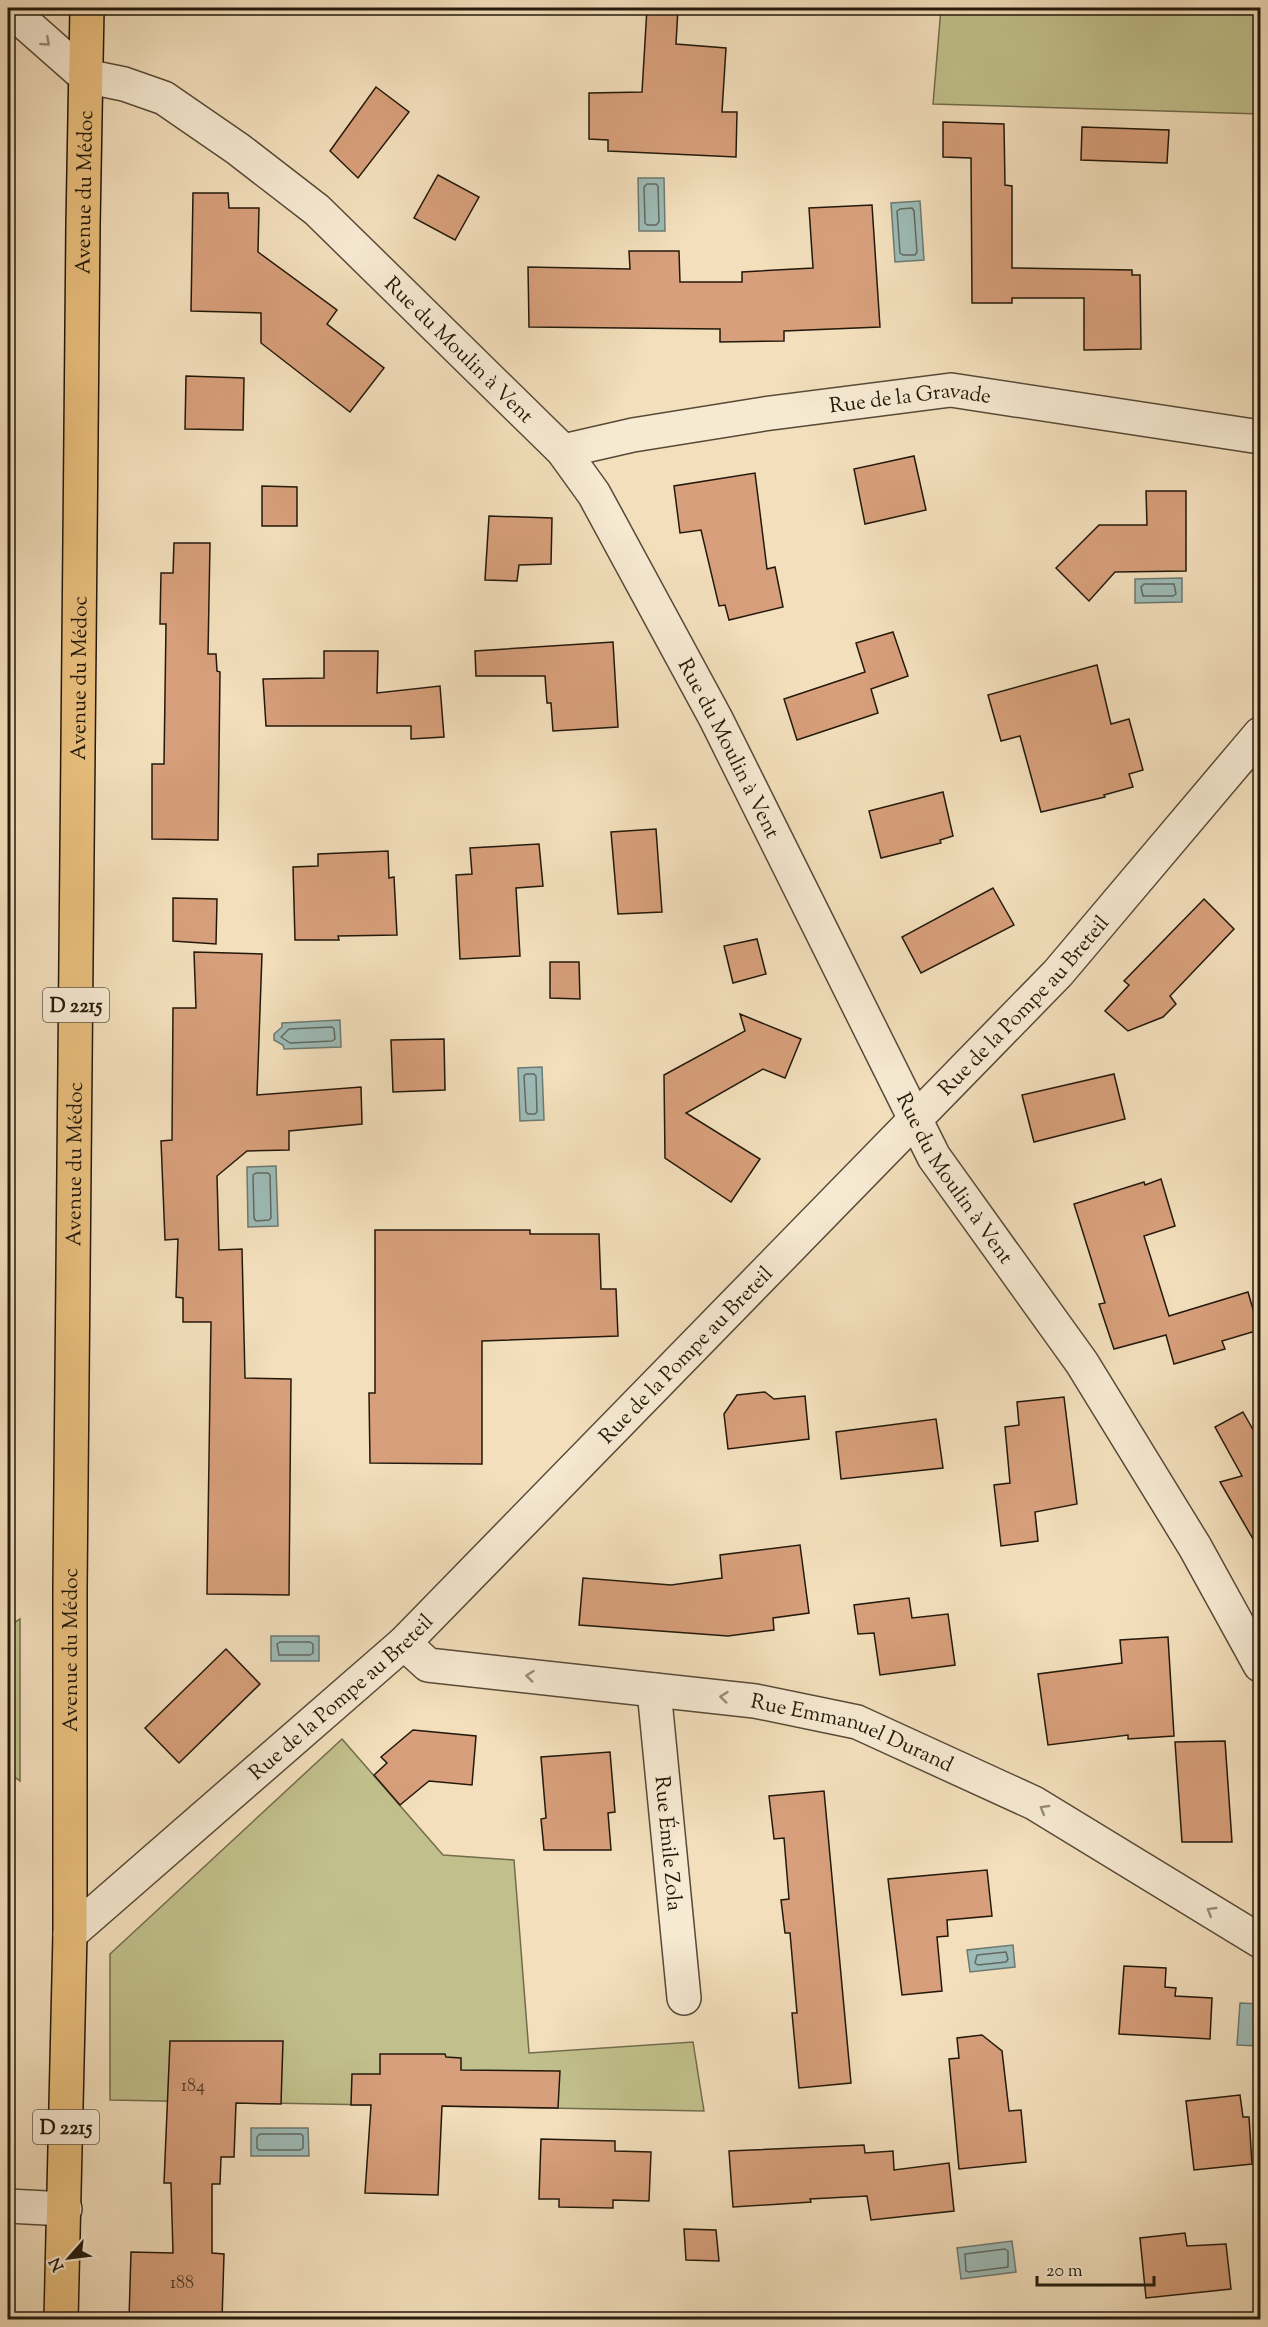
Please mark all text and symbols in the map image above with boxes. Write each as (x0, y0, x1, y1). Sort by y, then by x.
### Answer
one-way arrow (39, 35, 50, 46)
street label: Avenue du Médoc (70, 110, 102, 275)
street label: Rue du Moulin à Vent (377, 271, 540, 431)
street label: Rue de la Gravade (828, 377, 993, 422)
street label: Avenue du Médoc (65, 596, 96, 760)
street label: Rue du Moulin à Vent (669, 654, 786, 844)
street label: Rue de la Pompe au Breteil (933, 910, 1117, 1104)
road number: D 2215 (43, 988, 109, 1022)
street label: Avenue du Médoc (60, 1082, 92, 1246)
street label: Rue du Moulin à Vent (887, 1088, 1019, 1271)
street label: Rue de la Pompe au Breteil (593, 1260, 781, 1452)
street label: Avenue du Médoc (57, 1568, 87, 1732)
street label: Rue de la Pompe au Breteil (243, 1608, 441, 1789)
one-way arrow (526, 1670, 535, 1683)
street label: Rue Emmanuel Durand (748, 1687, 958, 1781)
one-way arrow (719, 1691, 728, 1704)
street label: Rue Émile Zola (645, 1775, 688, 1913)
one-way arrow (1040, 1805, 1050, 1817)
one-way arrow (1207, 1906, 1217, 1918)
house number: 184 (181, 2074, 205, 2100)
road number: D 2215 (33, 2110, 99, 2144)
north arrow (39, 2228, 99, 2288)
scale bar (1037, 2249, 1154, 2287)
text: N (45, 2253, 71, 2275)
text: 20 m (1046, 2259, 1083, 2285)
house number: 188 (170, 2271, 194, 2297)

